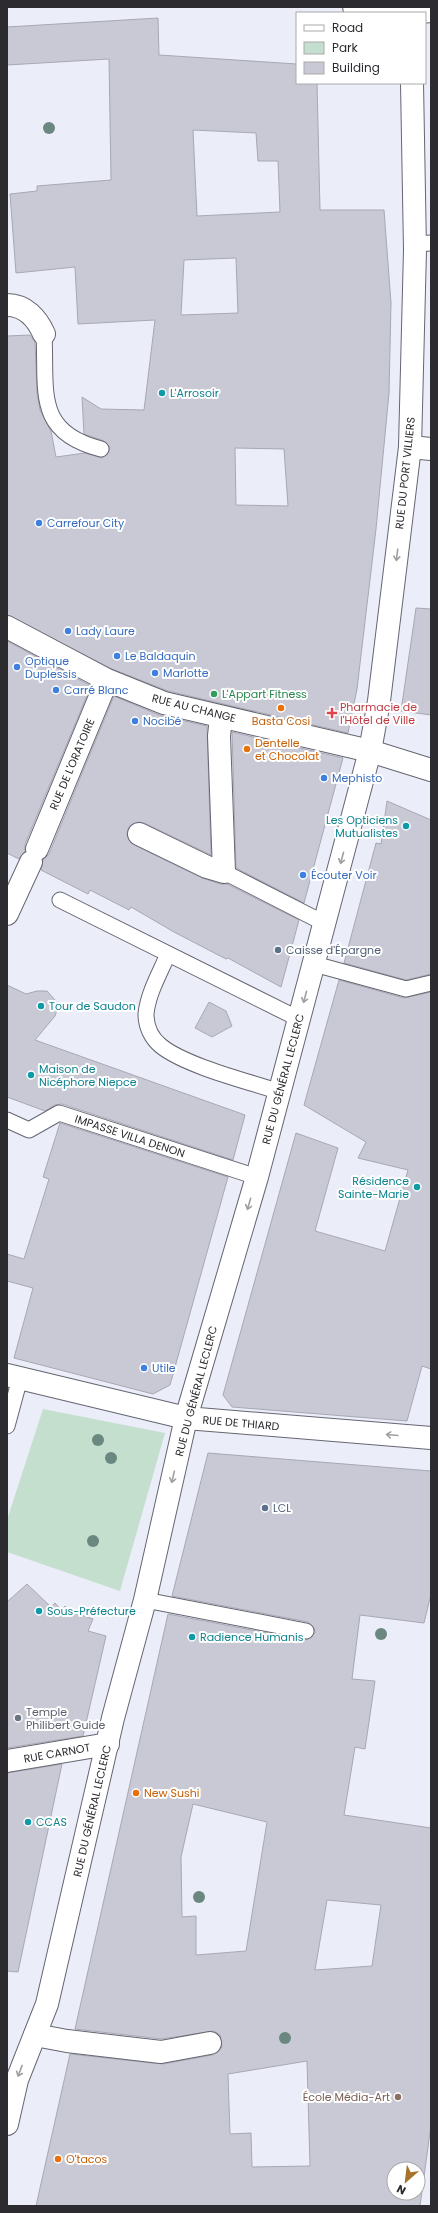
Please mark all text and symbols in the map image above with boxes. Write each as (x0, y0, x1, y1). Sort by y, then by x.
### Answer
legend (296, 12, 426, 84)
text: Road (332, 19, 363, 36)
text: Park (332, 39, 359, 56)
text: Building (332, 59, 380, 76)
place label: L'Arrosoir (170, 385, 219, 401)
marker: L'Arrosoir (157, 388, 167, 398)
street label: RUE DU PORT VILLIERS (391, 416, 419, 530)
place label: Carrefour City (47, 515, 125, 531)
marker: Carrefour City (34, 518, 44, 528)
one-way arrow (393, 548, 401, 561)
place label: Lady Laure (76, 623, 135, 639)
marker: Lady Laure (63, 626, 73, 636)
place label: Le Baldaquin (125, 648, 196, 664)
marker: Le Baldaquin (112, 651, 122, 661)
place label: Optique Duplessis (25, 653, 77, 682)
marker: Optique Duplessis (12, 662, 22, 672)
place label: Marlotte (163, 665, 209, 681)
marker: Marlotte (150, 668, 160, 678)
place label: Carré Blanc (64, 682, 129, 698)
marker: Carré Blanc (51, 685, 61, 695)
place label: L'Appart Fitness (222, 686, 307, 702)
marker: L'Appart Fitness (209, 689, 219, 699)
street label: RUE AU CHANGE (150, 690, 238, 726)
place label: Pharmacie de l'Hôtel de Ville (340, 699, 417, 728)
marker: Basta Cosi (276, 703, 286, 713)
marker: Pharmacie de l'Hôtel de Ville (327, 708, 337, 718)
place label: Nocibé (143, 713, 182, 729)
place label: Basta Cosi (252, 713, 310, 729)
street label: RUE DE L'ORATOIRE (46, 716, 98, 812)
marker: Nocibé (130, 716, 140, 726)
place label: Dentelle et Chocolat (255, 735, 319, 764)
marker: Dentelle et Chocolat (242, 744, 252, 754)
place label: Mephisto (332, 770, 382, 786)
marker: Mephisto (319, 773, 329, 783)
place label: Les Opticiens Mutualistes (326, 812, 398, 841)
marker: Les Opticiens Mutualistes (401, 821, 411, 831)
one-way arrow (337, 851, 345, 864)
place label: Écouter Voir (311, 867, 377, 883)
marker: Écouter Voir (298, 870, 308, 880)
place label: Caisse d'Épargne (286, 942, 381, 958)
marker: Caisse d'Épargne (273, 945, 283, 955)
one-way arrow (301, 990, 308, 1003)
place label: Tour de Saudon (49, 998, 136, 1014)
marker: Tour de Saudon (36, 1001, 46, 1011)
street label: RUE DU GÉNÉRAL LECLERC (258, 1012, 308, 1146)
place label: Maison de Nicéphore Niepce (39, 1061, 137, 1090)
marker: Maison de Nicéphore Niepce (26, 1070, 36, 1080)
street label: IMPASSE VILLA DENON (73, 1111, 187, 1161)
place label: Résidence Sainte-Marie (338, 1173, 409, 1202)
marker: Résidence Sainte-Marie (412, 1182, 422, 1192)
one-way arrow (245, 1197, 252, 1210)
street label: RUE DU GÉNÉRAL LECLERC (171, 1324, 221, 1458)
place label: Utile (152, 1360, 176, 1376)
marker: Utile (139, 1363, 149, 1373)
street label: RUE DE THIARD (202, 1412, 280, 1434)
one-way arrow (386, 1431, 399, 1438)
one-way arrow (168, 1470, 176, 1483)
place label: LCL (273, 1500, 291, 1516)
marker: LCL (260, 1503, 270, 1513)
place label: Sous-Préfecture (47, 1603, 136, 1619)
marker: Sous-Préfecture (34, 1606, 44, 1616)
place label: Radience Humanis (200, 1629, 304, 1645)
marker: Radience Humanis (187, 1632, 197, 1642)
place label: Temple Philibert Guide (26, 1704, 106, 1733)
marker: Temple Philibert Guide (13, 1713, 23, 1723)
street label: RUE CARNOT (22, 1739, 92, 1767)
street label: RUE DU GÉNÉRAL LECLERC (69, 1744, 115, 1878)
place label: New Sushi (144, 1785, 200, 1801)
marker: New Sushi (131, 1788, 141, 1798)
place label: CCAS (36, 1814, 67, 1830)
marker: CCAS (23, 1817, 33, 1827)
one-way arrow (16, 2065, 24, 2077)
place label: École Média-Art (303, 2089, 390, 2105)
marker: École Média-Art (393, 2092, 403, 2102)
place label: O'tacos (66, 2151, 108, 2167)
marker: O'tacos (53, 2154, 63, 2164)
north arrow (386, 2161, 426, 2201)
text: N (394, 2181, 409, 2199)

